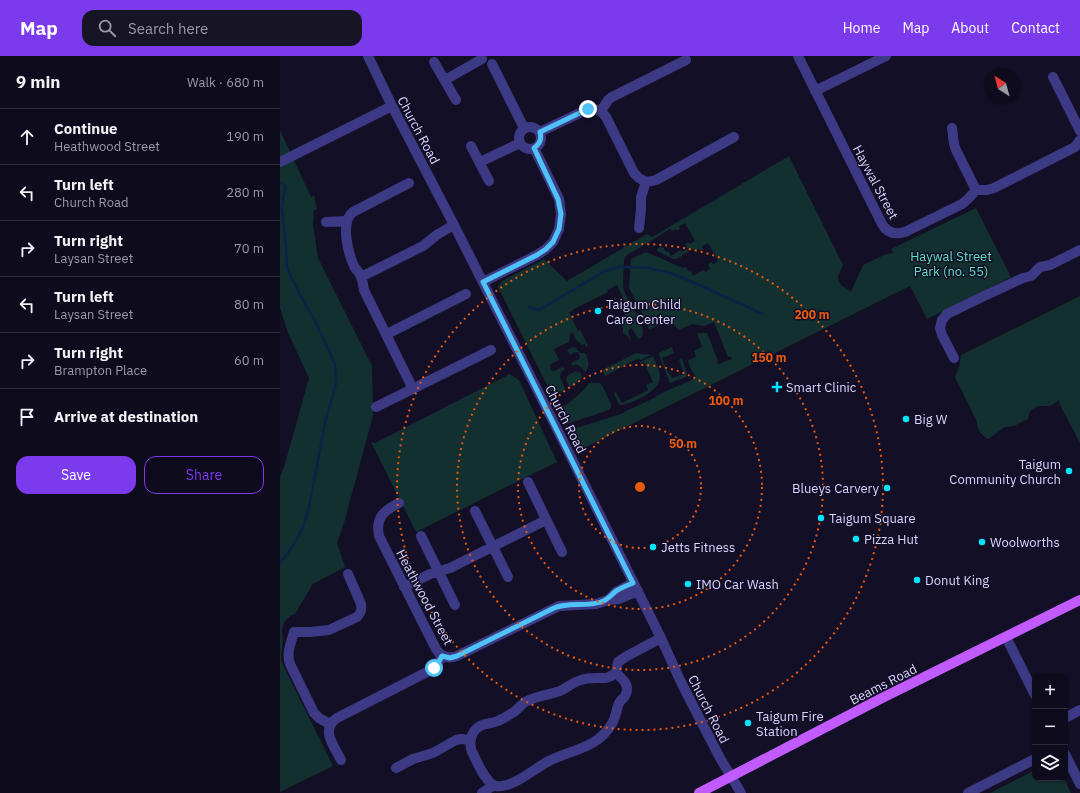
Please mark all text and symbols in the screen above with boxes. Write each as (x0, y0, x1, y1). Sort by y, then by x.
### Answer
search box (82, 10, 362, 46)
text: Map (20, 16, 58, 40)
icon: search (96, 17, 118, 39)
text: Search here (128, 19, 208, 38)
text: Home (843, 19, 880, 37)
text: Map (902, 19, 929, 37)
text: About (951, 19, 989, 37)
text: Contact (1011, 19, 1060, 37)
north arrow (984, 68, 1020, 104)
text: 9 min (16, 71, 60, 93)
text: Walk · 680 m (187, 74, 264, 91)
street label: Church Road (394, 93, 444, 167)
route end (579, 100, 597, 118)
text: Continue (54, 119, 118, 138)
icon: ahead (16, 126, 38, 148)
text: 190 m (226, 128, 264, 145)
text: Heathwood Street (54, 138, 160, 155)
street label: Haywal Street (849, 142, 902, 222)
text: Turn left (54, 175, 114, 194)
icon: left (16, 182, 38, 204)
text: 280 m (226, 184, 264, 201)
text: Church Road (54, 194, 128, 211)
text: Turn right (54, 231, 123, 250)
icon: right (16, 238, 38, 260)
text: 70 m (234, 240, 264, 257)
park label: Haywal Street Park (no. 55) (910, 248, 992, 280)
text: Laysan Street (54, 250, 133, 267)
text: Turn left (54, 287, 114, 306)
icon: left (16, 294, 38, 316)
text: 80 m (234, 296, 264, 313)
place label: Taigum Child Care Center (606, 296, 681, 328)
text: Laysan Street (54, 306, 133, 323)
marker: Taigum Child Care Center (593, 306, 603, 316)
text: 200 m (794, 307, 830, 322)
text: Turn right (54, 343, 123, 362)
icon: right (16, 350, 38, 372)
text: 150 m (751, 350, 787, 365)
text: 60 m (234, 352, 264, 369)
text: Brampton Place (54, 362, 147, 379)
place label: Smart Clinic (786, 379, 857, 396)
marker: Smart Clinic (771, 381, 783, 393)
street label: Church Road (541, 382, 590, 456)
text: 100 m (708, 393, 744, 408)
icon: arrive (16, 406, 38, 428)
text: Arrive at destination (54, 407, 198, 426)
place label: Big W (914, 411, 948, 428)
marker: Big W (901, 414, 911, 424)
text: 50 m (669, 436, 697, 451)
button: Save (16, 456, 136, 494)
button: Share (144, 456, 264, 494)
place label: Taigum Community Church (949, 456, 1061, 488)
marker: Taigum Community Church (1064, 466, 1074, 476)
centre of rings (633, 480, 647, 494)
place label: Blueys Carvery (792, 480, 879, 497)
marker: Blueys Carvery (882, 483, 892, 493)
place label: Taigum Square (829, 510, 916, 527)
marker: Taigum Square (816, 513, 826, 523)
place label: Pizza Hut (864, 531, 918, 548)
marker: Pizza Hut (851, 534, 861, 544)
place label: Woolworths (990, 534, 1060, 551)
marker: Woolworths (977, 537, 987, 547)
place label: Jetts Fitness (661, 539, 735, 556)
marker: Jetts Fitness (648, 542, 658, 552)
street label: Heathwood Street (392, 546, 457, 648)
place label: Donut King (925, 572, 989, 589)
marker: Donut King (912, 575, 922, 585)
place label: IMO Car Wash (696, 576, 779, 593)
marker: IMO Car Wash (683, 579, 693, 589)
route start (425, 659, 443, 677)
street label: Beams Road (847, 660, 920, 709)
street label: Church Road (684, 672, 733, 746)
map controls (1032, 673, 1068, 781)
button: + (1032, 673, 1068, 709)
place label: Taigum Fire Station (756, 708, 824, 740)
button: − (1032, 709, 1068, 745)
marker: Taigum Fire Station (743, 718, 753, 728)
button: layers (1032, 745, 1068, 781)

